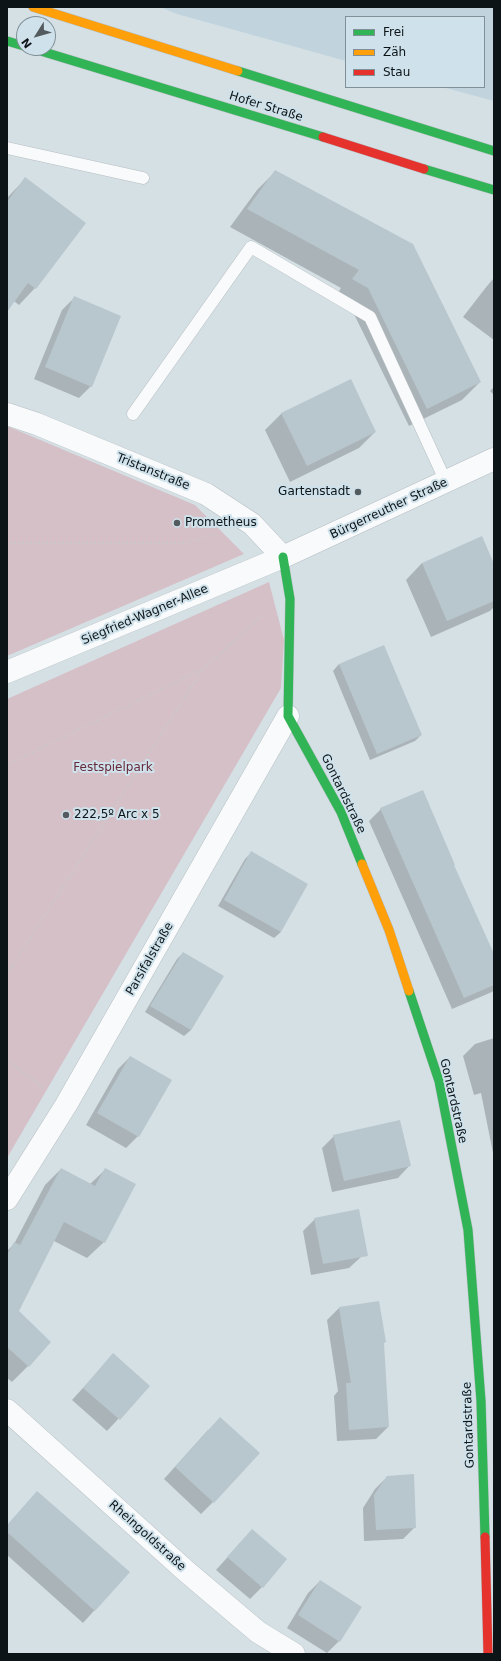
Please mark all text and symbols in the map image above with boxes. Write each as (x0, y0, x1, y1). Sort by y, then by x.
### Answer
north arrow (16, 16, 56, 56)
legend (345, 16, 485, 88)
text: Frei (383, 25, 404, 39)
text: N (19, 35, 35, 51)
text: Zäh (383, 45, 406, 59)
text: Stau (383, 65, 410, 79)
street label: Hofer Straße (227, 89, 305, 125)
street label: Tristanstraße (114, 451, 192, 493)
street label: Bürgerreuther Straße (328, 475, 450, 543)
place label: Gartenstadt (278, 485, 350, 499)
marker: Gartenstadt (353, 487, 363, 497)
place label: Prometheus (185, 516, 257, 530)
marker: Prometheus (172, 518, 182, 528)
street label: Siegfried-Wagner-Allee (79, 582, 211, 648)
street label: Gontardstraße (317, 752, 369, 836)
park label: Festspielpark (73, 761, 153, 775)
place label: 222,5º Arc x 5 (74, 808, 160, 822)
marker: 222,5º Arc x 5 (61, 810, 71, 820)
street label: Parsifalstraße (123, 920, 177, 998)
street label: Gontardstraße (436, 1057, 470, 1145)
street label: Gontardstraße (460, 1381, 478, 1469)
street label: Rheingoldstraße (106, 1498, 188, 1574)

